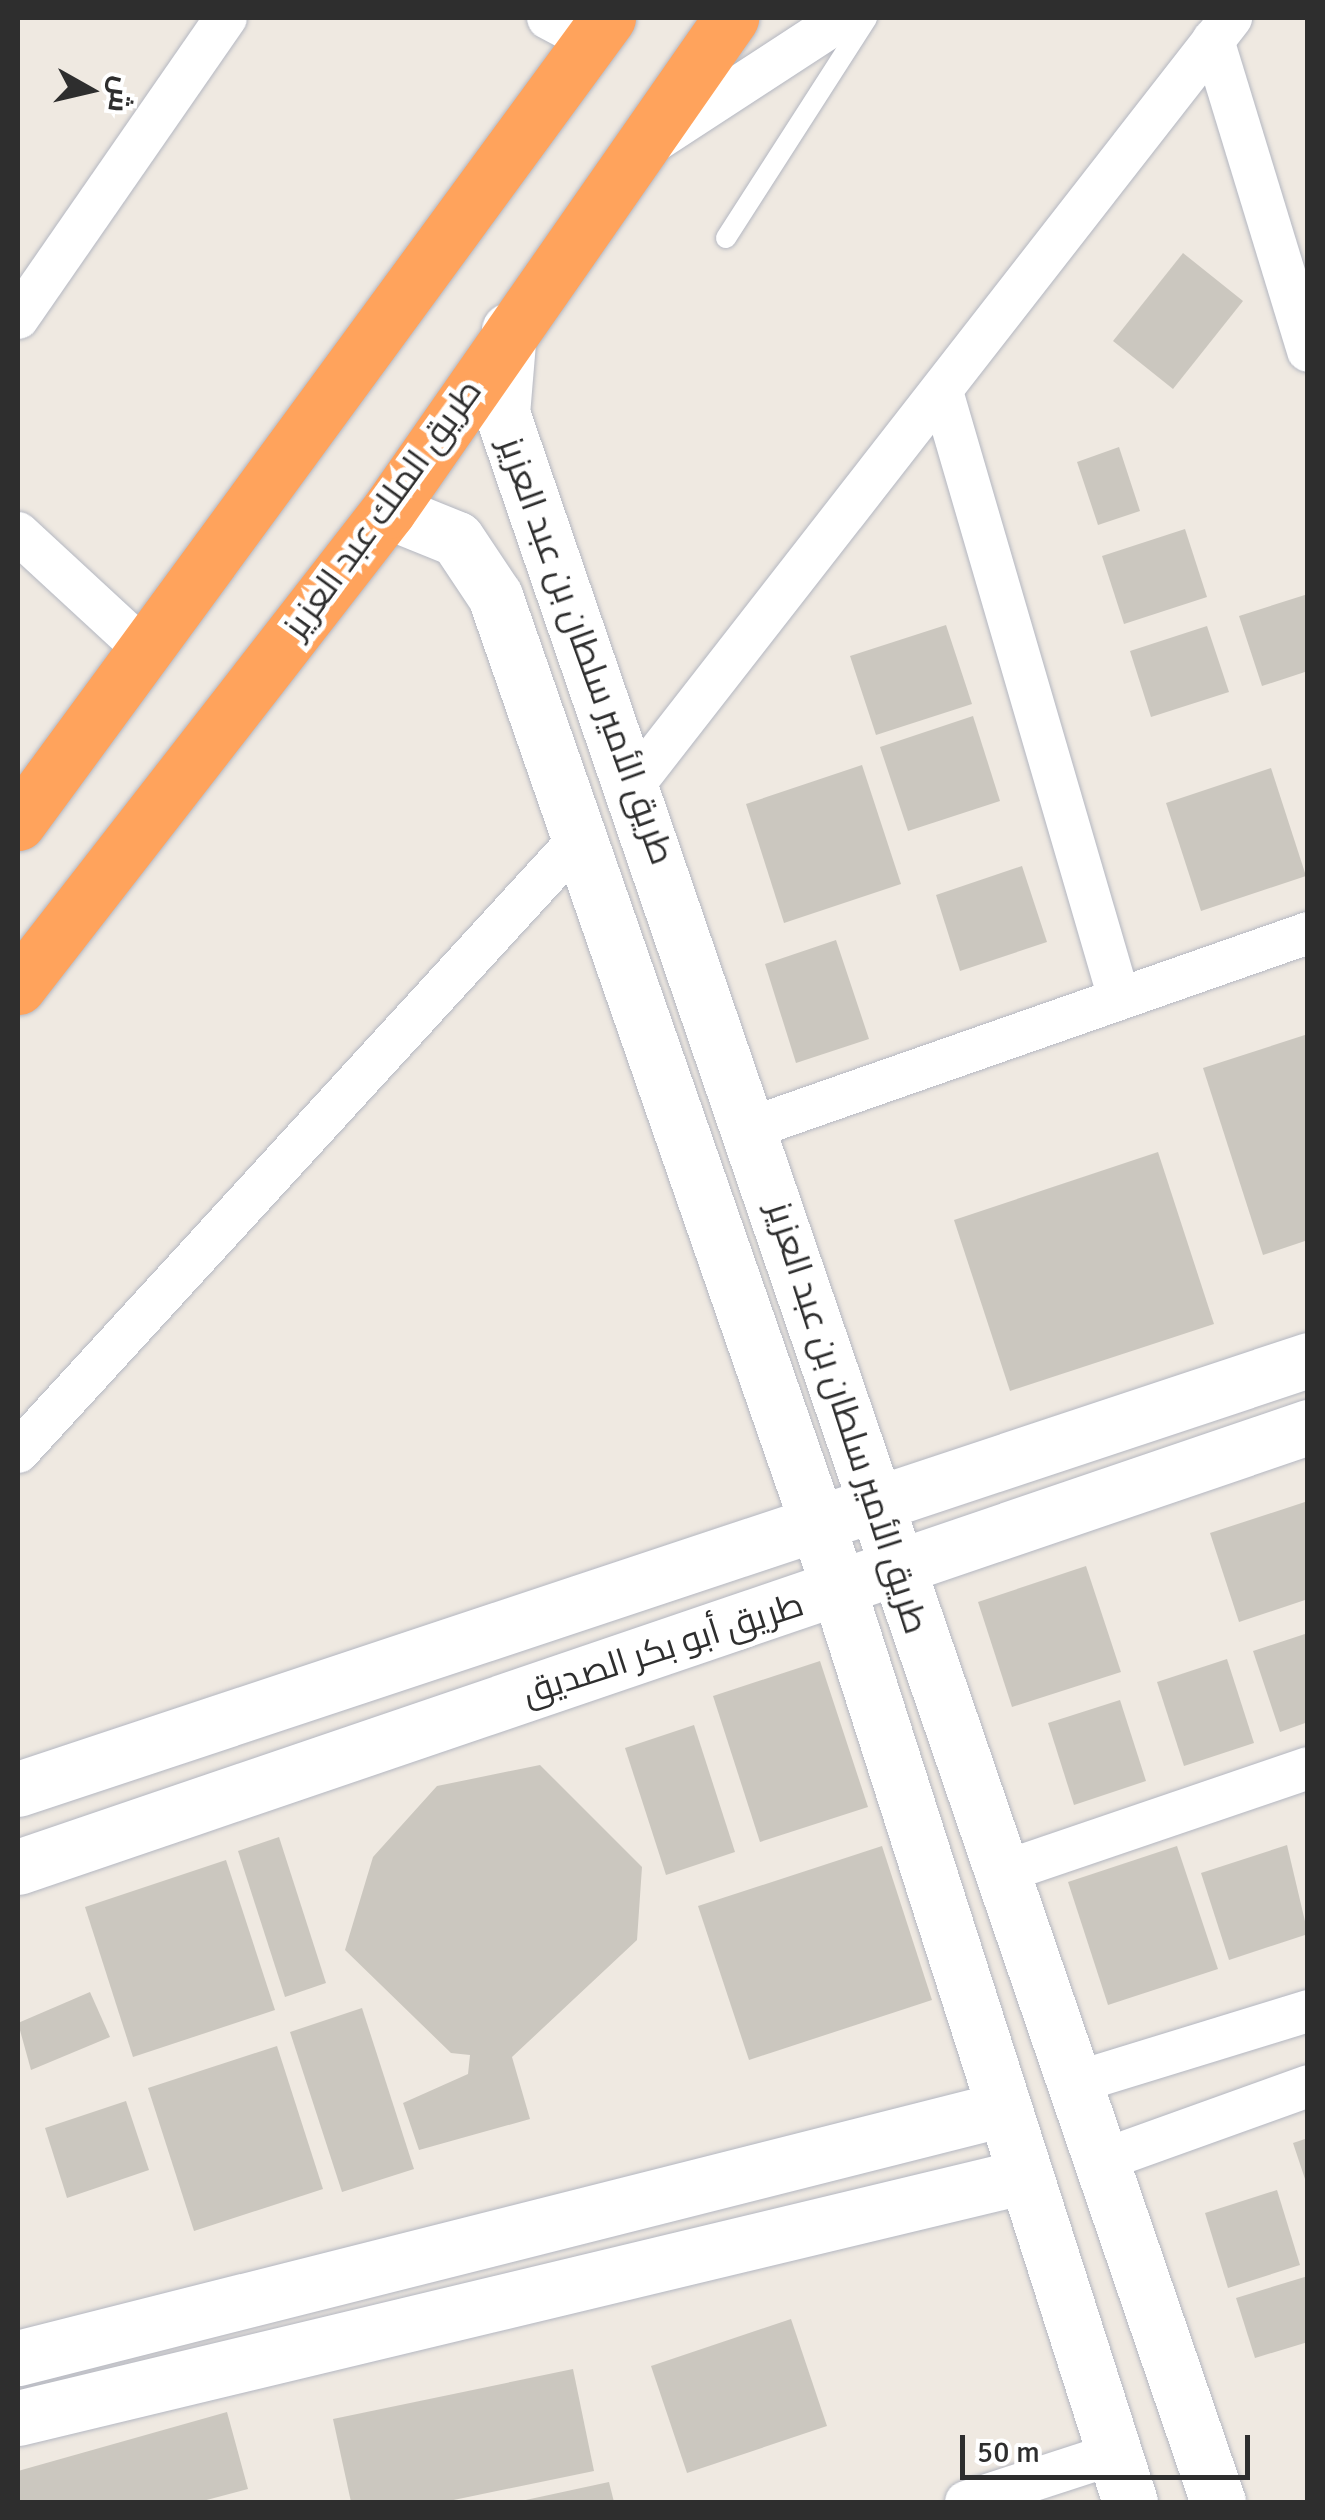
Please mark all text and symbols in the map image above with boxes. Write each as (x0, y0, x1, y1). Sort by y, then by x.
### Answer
north arrow (40, 40, 140, 140)
text: ش (100, 74, 139, 114)
street label: طريق الملك عبد العزيز (275, 372, 491, 646)
street label: طريق الأمير سلطان بن عبد العزيز (489, 432, 683, 870)
street label: طريق الأمير سلطان بن عبد العزيز (757, 1197, 937, 1639)
street label: طريق أبو بكر الصديق (517, 1584, 809, 1714)
scale bar (965, 2415, 1255, 2477)
text: 50 m (977, 2434, 1040, 2471)

